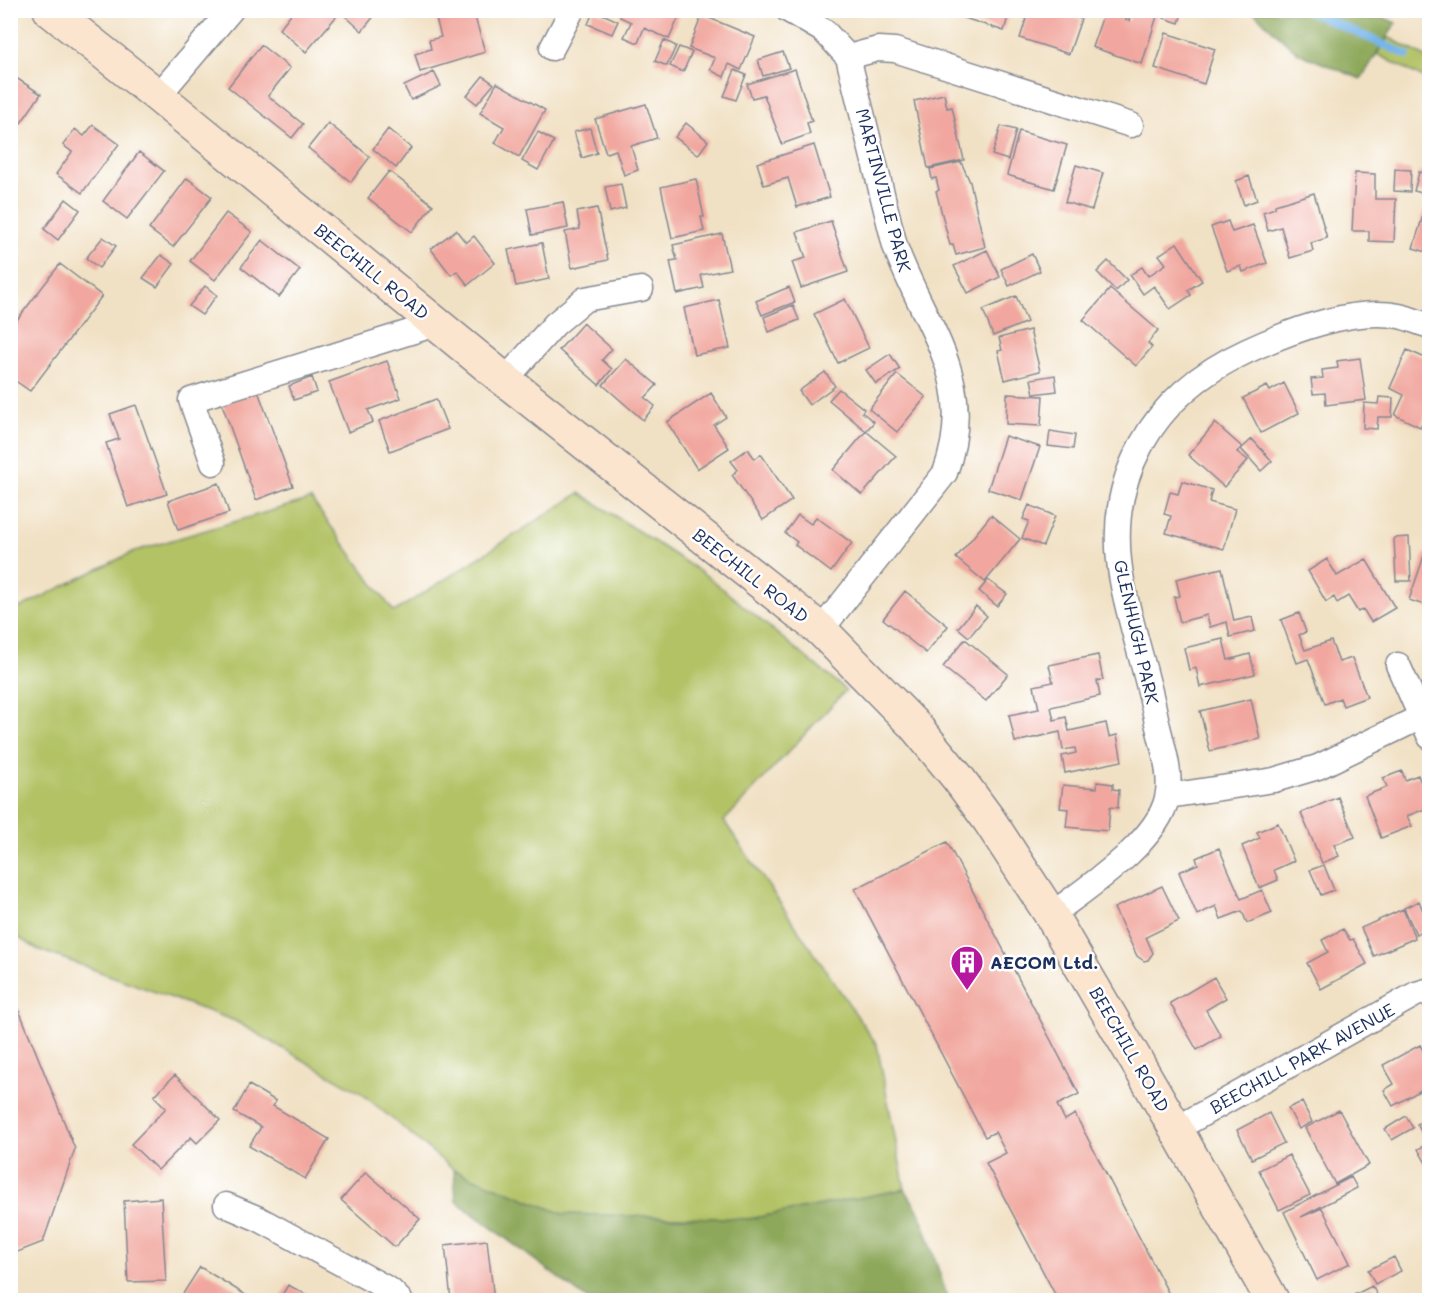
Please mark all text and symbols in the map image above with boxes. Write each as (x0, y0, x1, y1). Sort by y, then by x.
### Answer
street label: MARTINVILLE PARK (851, 106, 917, 275)
street label: BEECHILL ROAD (310, 217, 434, 325)
street label: BEECHILL ROAD (688, 522, 814, 628)
street label: GLENHUGH PARK (1109, 557, 1165, 707)
building icon: AECOM Ltd. (949, 944, 985, 991)
place label: AECOM Ltd. (990, 950, 1098, 974)
street label: BEECHILL ROAD (1084, 982, 1176, 1116)
street label: BEECHILL PARK AVENUE (1205, 997, 1399, 1119)

